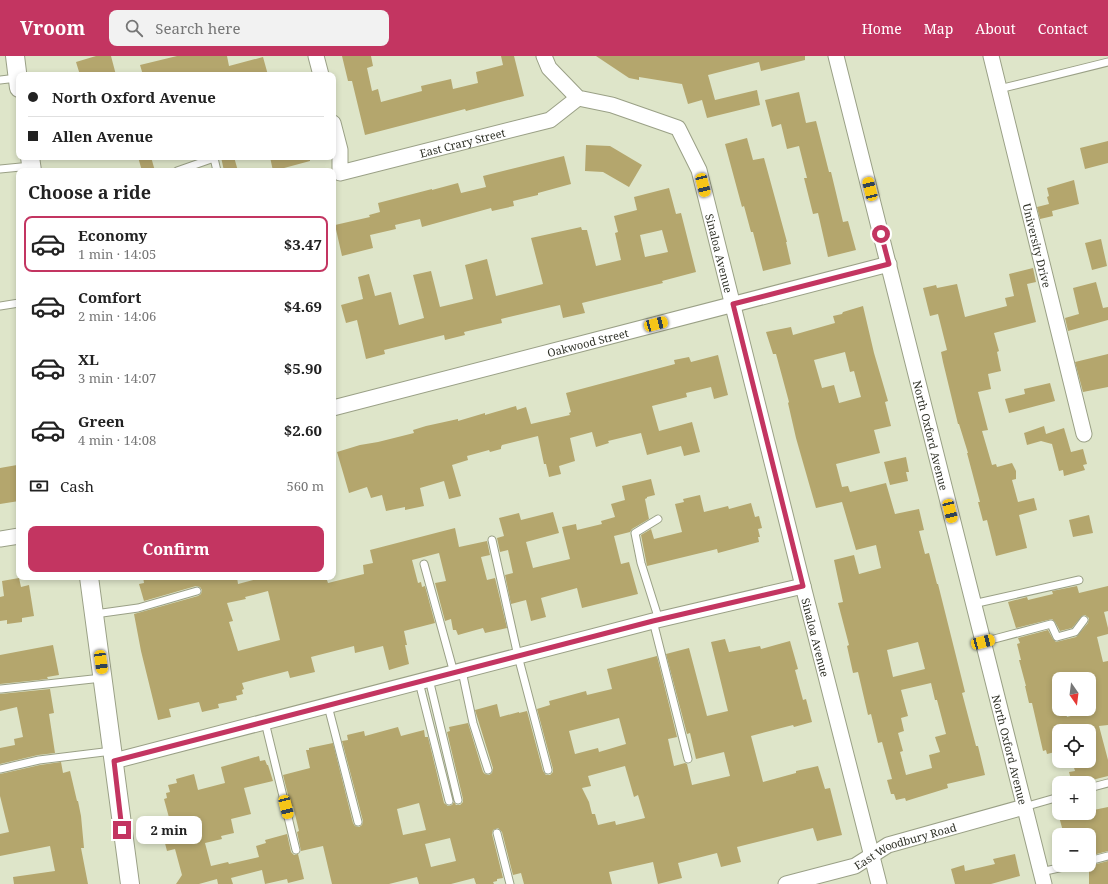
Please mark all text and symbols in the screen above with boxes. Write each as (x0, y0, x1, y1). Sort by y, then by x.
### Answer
search box (109, 10, 389, 46)
text: Vroom (20, 15, 85, 41)
icon: search (123, 17, 145, 39)
text: Search here (155, 18, 240, 38)
text: Home (862, 19, 902, 38)
text: Map (924, 19, 953, 38)
text: About (975, 19, 1016, 38)
text: Contact (1038, 19, 1088, 38)
text: North Oxford Avenue (52, 87, 216, 107)
street label: East Crary Street (418, 124, 507, 160)
text: Allen Avenue (52, 126, 153, 146)
car (694, 172, 712, 198)
car (861, 176, 879, 202)
text: Choose a ride (28, 180, 151, 204)
street label: University Drive (1020, 202, 1055, 289)
street label: Sinaloa Avenue (703, 212, 737, 294)
text: Economy (78, 225, 147, 245)
route start (872, 225, 890, 243)
icon: car (30, 226, 66, 262)
text: $3.47 (284, 234, 322, 254)
text: 1 min · 14:05 (78, 245, 156, 263)
text: Comfort (78, 287, 141, 307)
icon: car (30, 288, 66, 324)
text: $4.69 (284, 296, 322, 316)
text: 2 min · 14:06 (78, 307, 156, 325)
car (643, 315, 669, 333)
street label: Oakwood Street (545, 324, 630, 360)
text: XL (78, 349, 99, 369)
icon: car (30, 350, 66, 386)
text: $5.90 (284, 358, 322, 378)
text: 3 min · 14:07 (78, 369, 156, 387)
street label: North Oxford Avenue (910, 379, 952, 492)
text: Green (78, 411, 125, 431)
icon: car (30, 412, 66, 448)
text: $2.60 (284, 420, 322, 440)
text: 4 min · 14:08 (78, 431, 156, 449)
icon: cash (28, 475, 50, 497)
text: Cash (60, 476, 94, 496)
text: 560 m (287, 477, 324, 495)
car (941, 498, 959, 524)
button: Confirm (28, 526, 324, 572)
street label: Sinaloa Avenue (799, 596, 833, 679)
car (970, 633, 996, 651)
car (93, 649, 109, 675)
north arrow (1052, 672, 1096, 716)
map controls (1052, 672, 1096, 872)
street label: North Oxford Avenue (989, 693, 1031, 806)
button: locate (1052, 724, 1096, 768)
button: + (1052, 776, 1096, 820)
car (277, 794, 295, 820)
callout: 2 min (136, 816, 202, 844)
street label: East Woodbury Road (851, 819, 958, 872)
route end (113, 821, 131, 839)
text: 2 min (151, 821, 187, 839)
button: − (1052, 828, 1096, 872)

